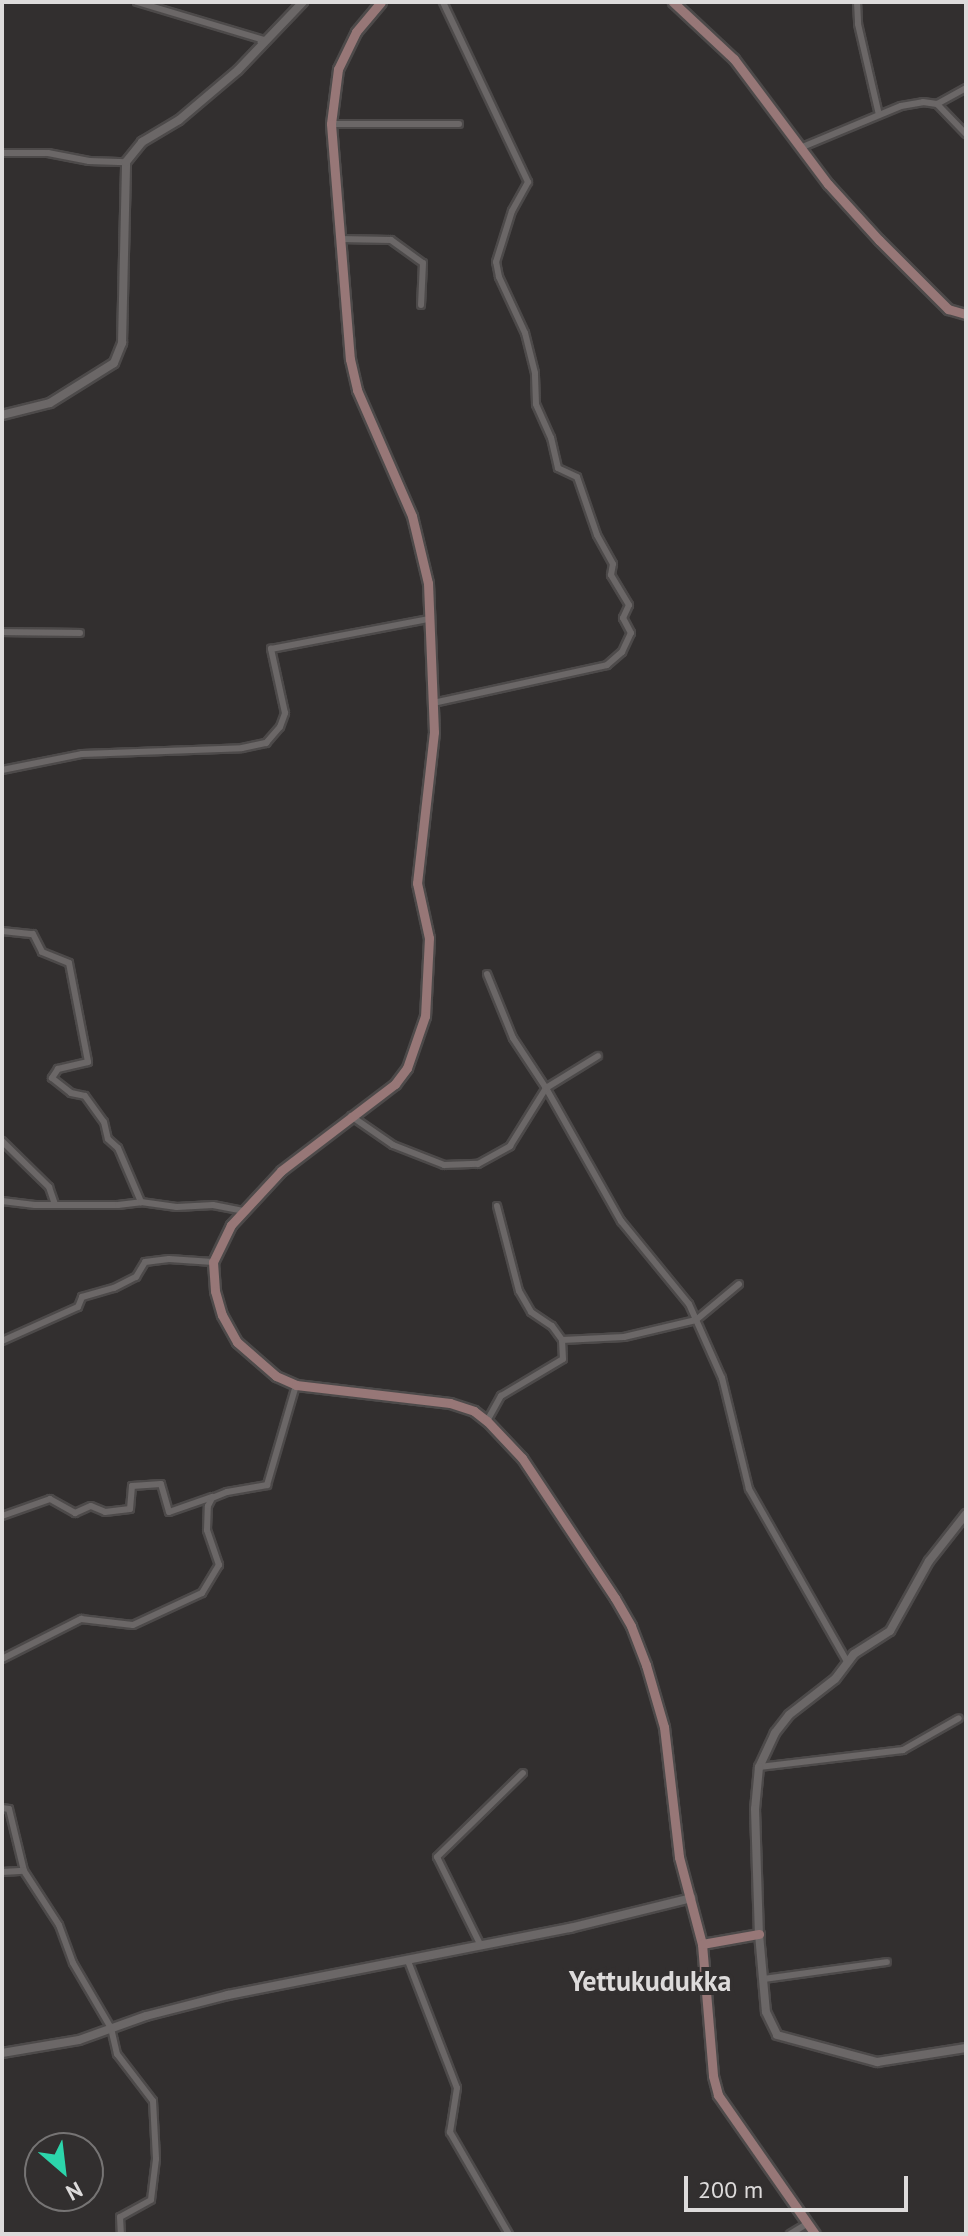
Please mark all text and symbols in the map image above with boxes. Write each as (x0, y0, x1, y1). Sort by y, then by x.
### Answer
district label: Yettukudukka (569, 1964, 731, 1998)
north arrow (24, 2132, 104, 2212)
scale bar (688, 2160, 912, 2210)
text: 200 m (698, 2174, 763, 2205)
text: N (61, 2176, 87, 2207)

